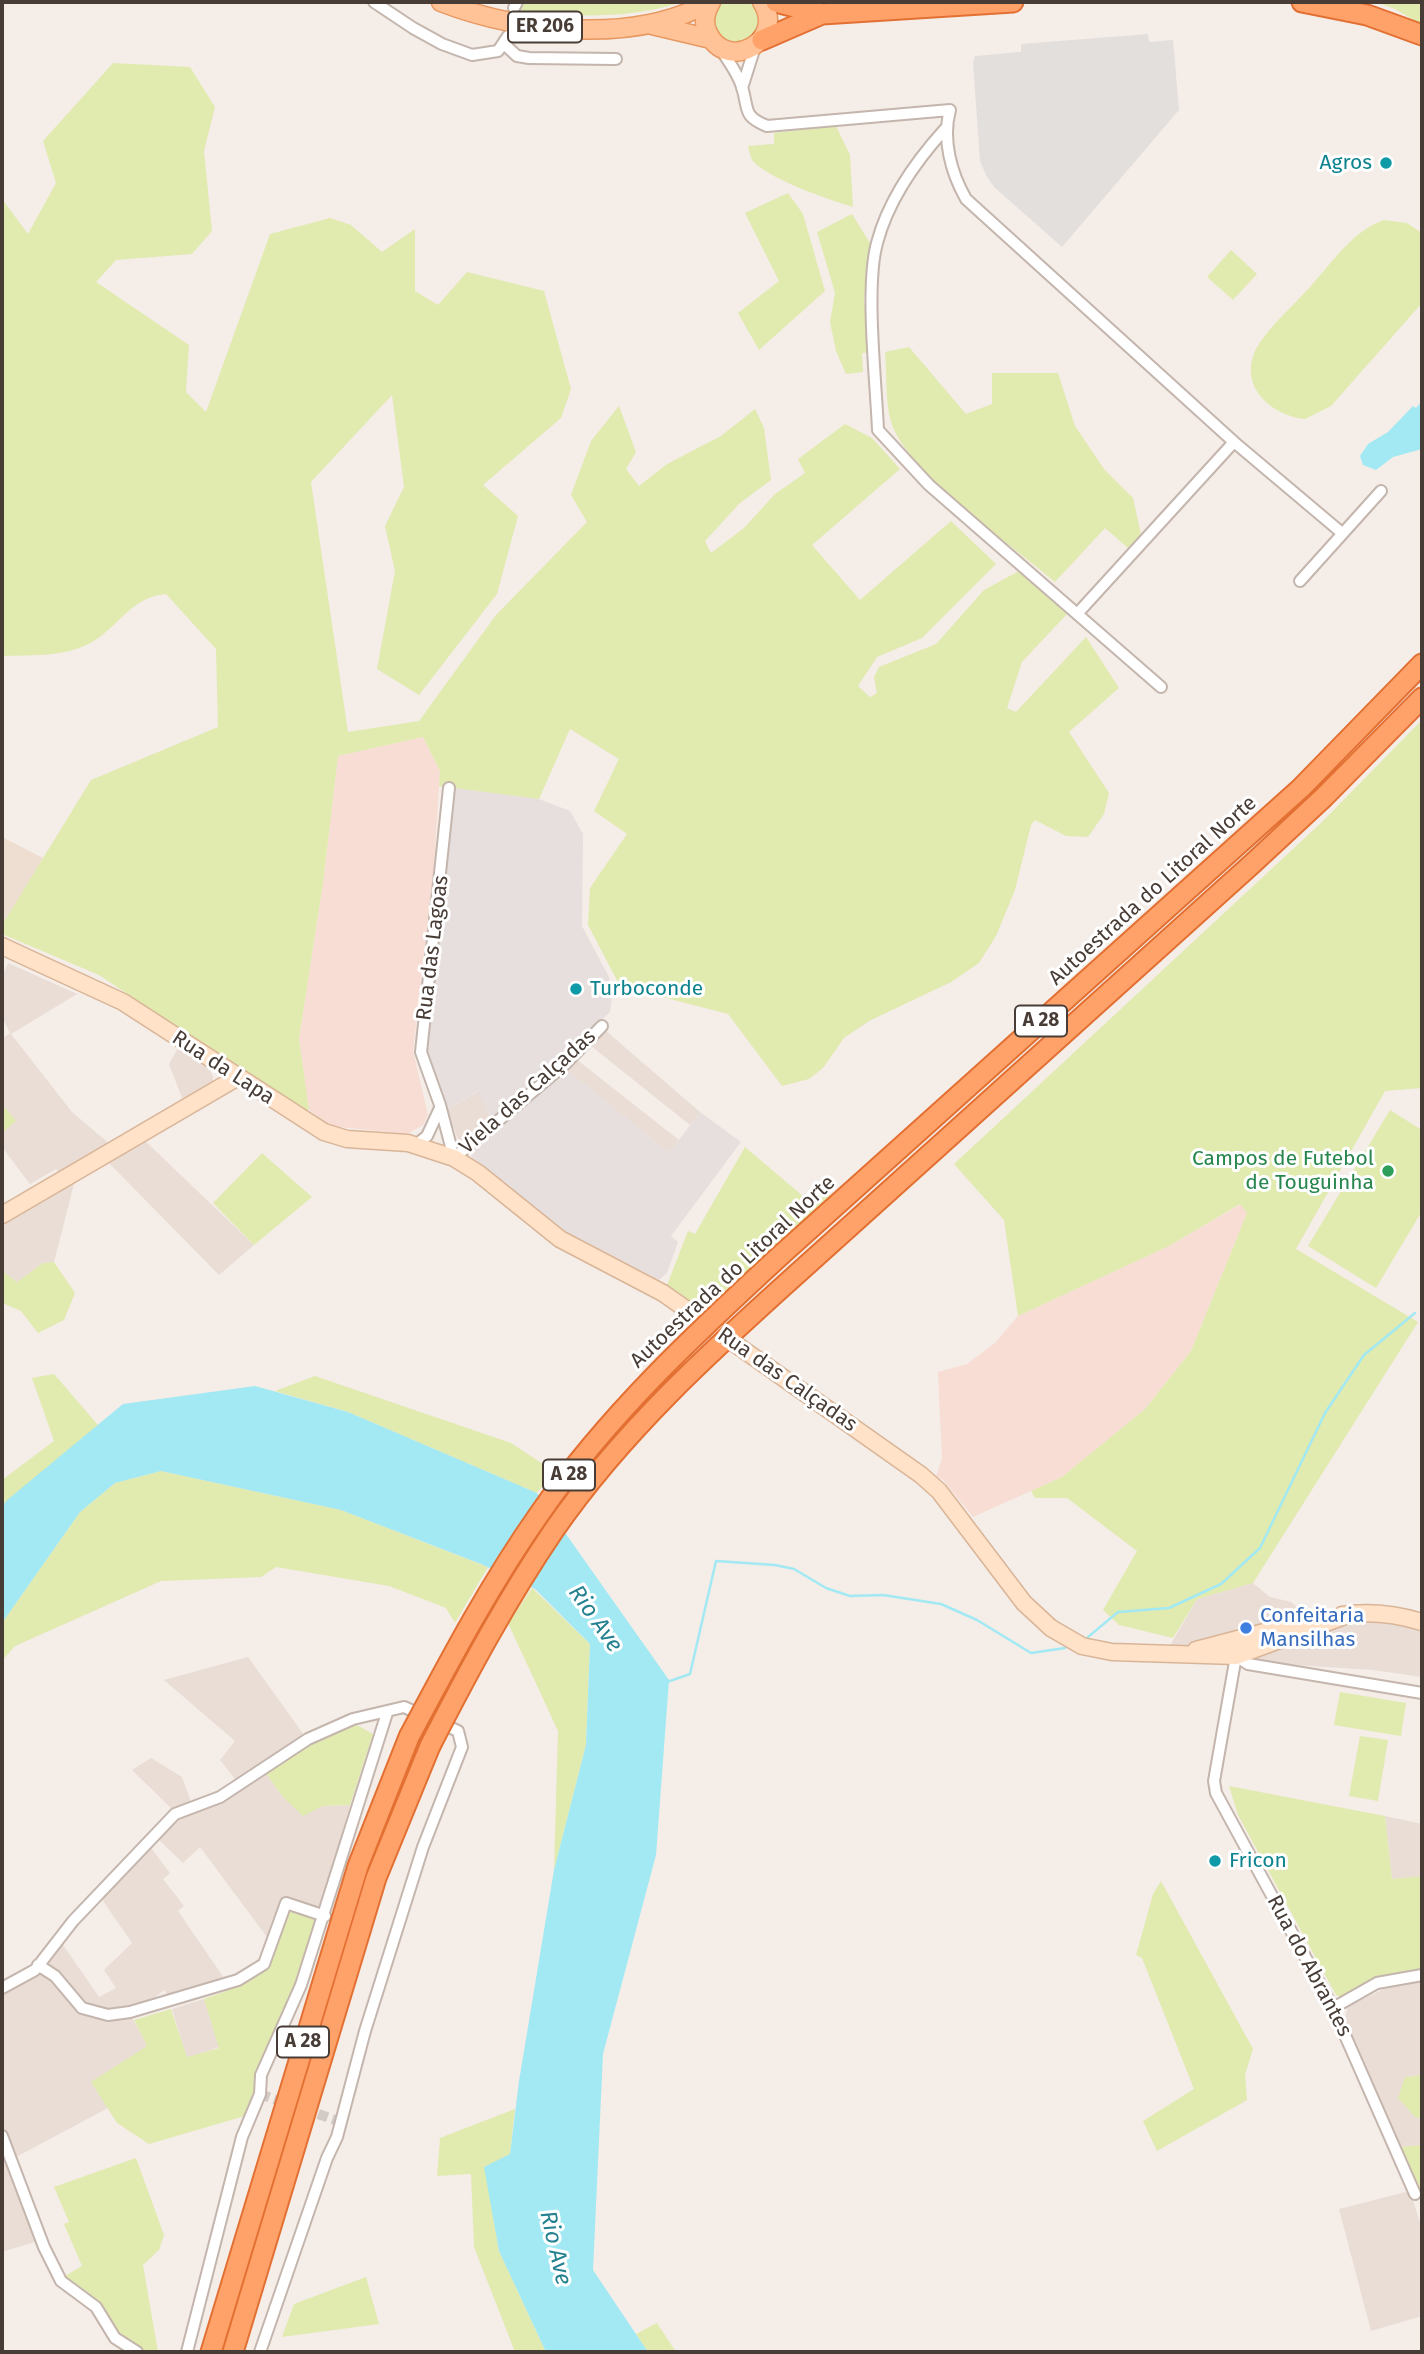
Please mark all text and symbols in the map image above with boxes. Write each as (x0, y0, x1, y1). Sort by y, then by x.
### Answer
road number: ER 206 (508, 12, 582, 42)
place label: Agros (1320, 150, 1372, 176)
marker: Agros (1378, 155, 1394, 171)
street label: Autoestrada do Litoral Norte (1044, 791, 1262, 991)
street label: Rua das Lagoas (412, 874, 454, 1022)
place label: Turboconde (590, 976, 703, 1002)
marker: Turboconde (568, 981, 584, 997)
road number: A 28 (1015, 1006, 1067, 1036)
street label: Viela das Calçadas (455, 1024, 601, 1160)
street label: Rua da Lapa (167, 1026, 279, 1110)
place label: Campos de Futebol de Touguinha (1192, 1146, 1374, 1196)
marker: Campos de Futebol de Touguinha (1380, 1163, 1396, 1179)
street label: Autoestrada do Litoral Norte (625, 1170, 841, 1374)
street label: Rua das Calçadas (712, 1322, 862, 1438)
road number: A 28 (543, 1460, 595, 1490)
water label: Rio Ave (562, 1580, 628, 1658)
place label: Confeitaria Mansilhas (1260, 1603, 1364, 1653)
marker: Confeitaria Mansilhas (1238, 1620, 1254, 1636)
place label: Fricon (1229, 1848, 1287, 1874)
marker: Fricon (1207, 1853, 1223, 1869)
street label: Rua do Abrantes (1261, 1891, 1357, 2041)
road number: A 28 (277, 2026, 329, 2058)
water label: Rio Ave (533, 2208, 577, 2288)

